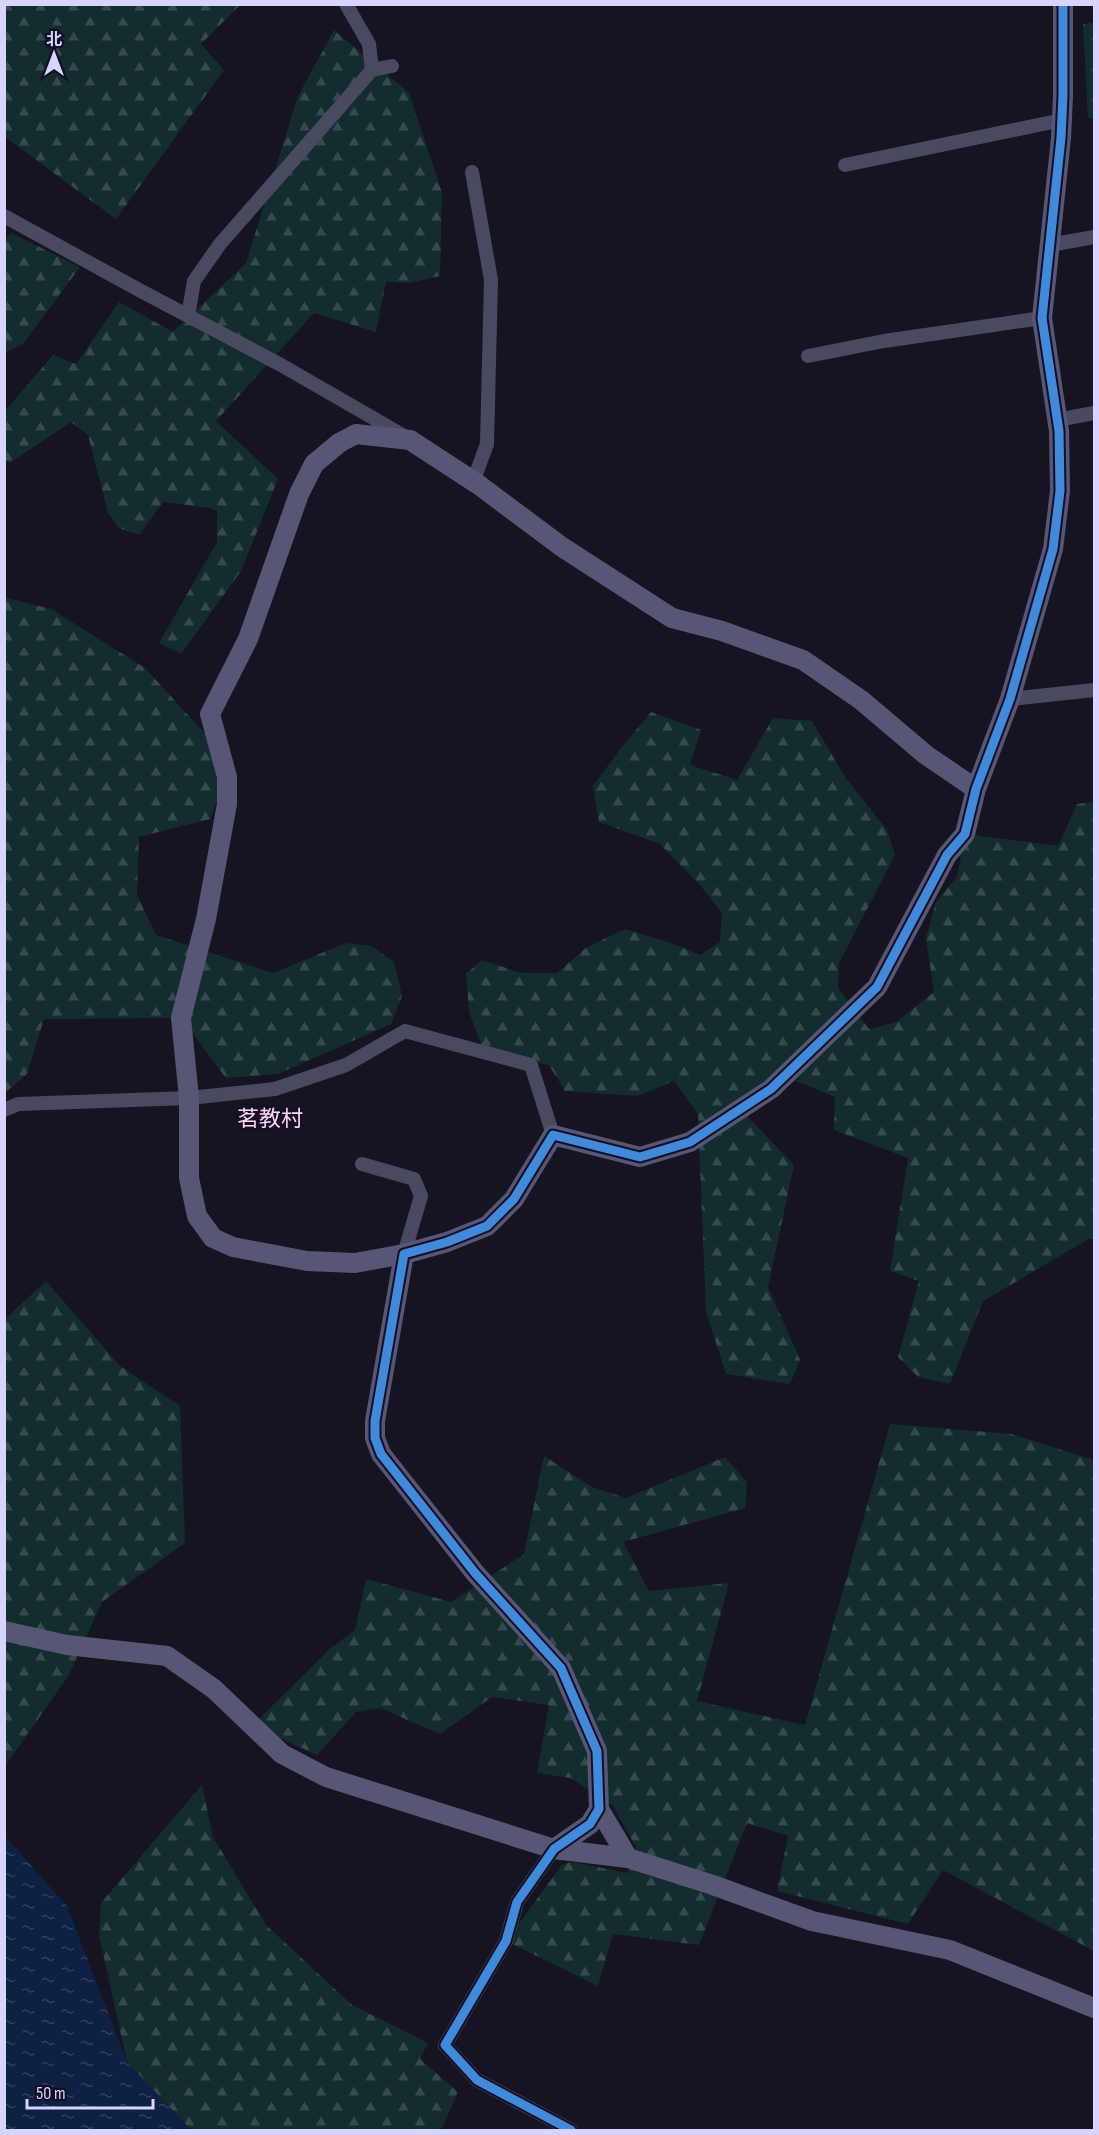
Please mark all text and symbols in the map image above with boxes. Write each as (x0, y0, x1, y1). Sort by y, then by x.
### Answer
north arrow (24, 24, 84, 84)
text: 北 (46, 31, 62, 50)
district label: 茗教村 (237, 1106, 303, 1133)
scale bar (27, 2072, 153, 2110)
text: 50 m (36, 2083, 66, 2104)

